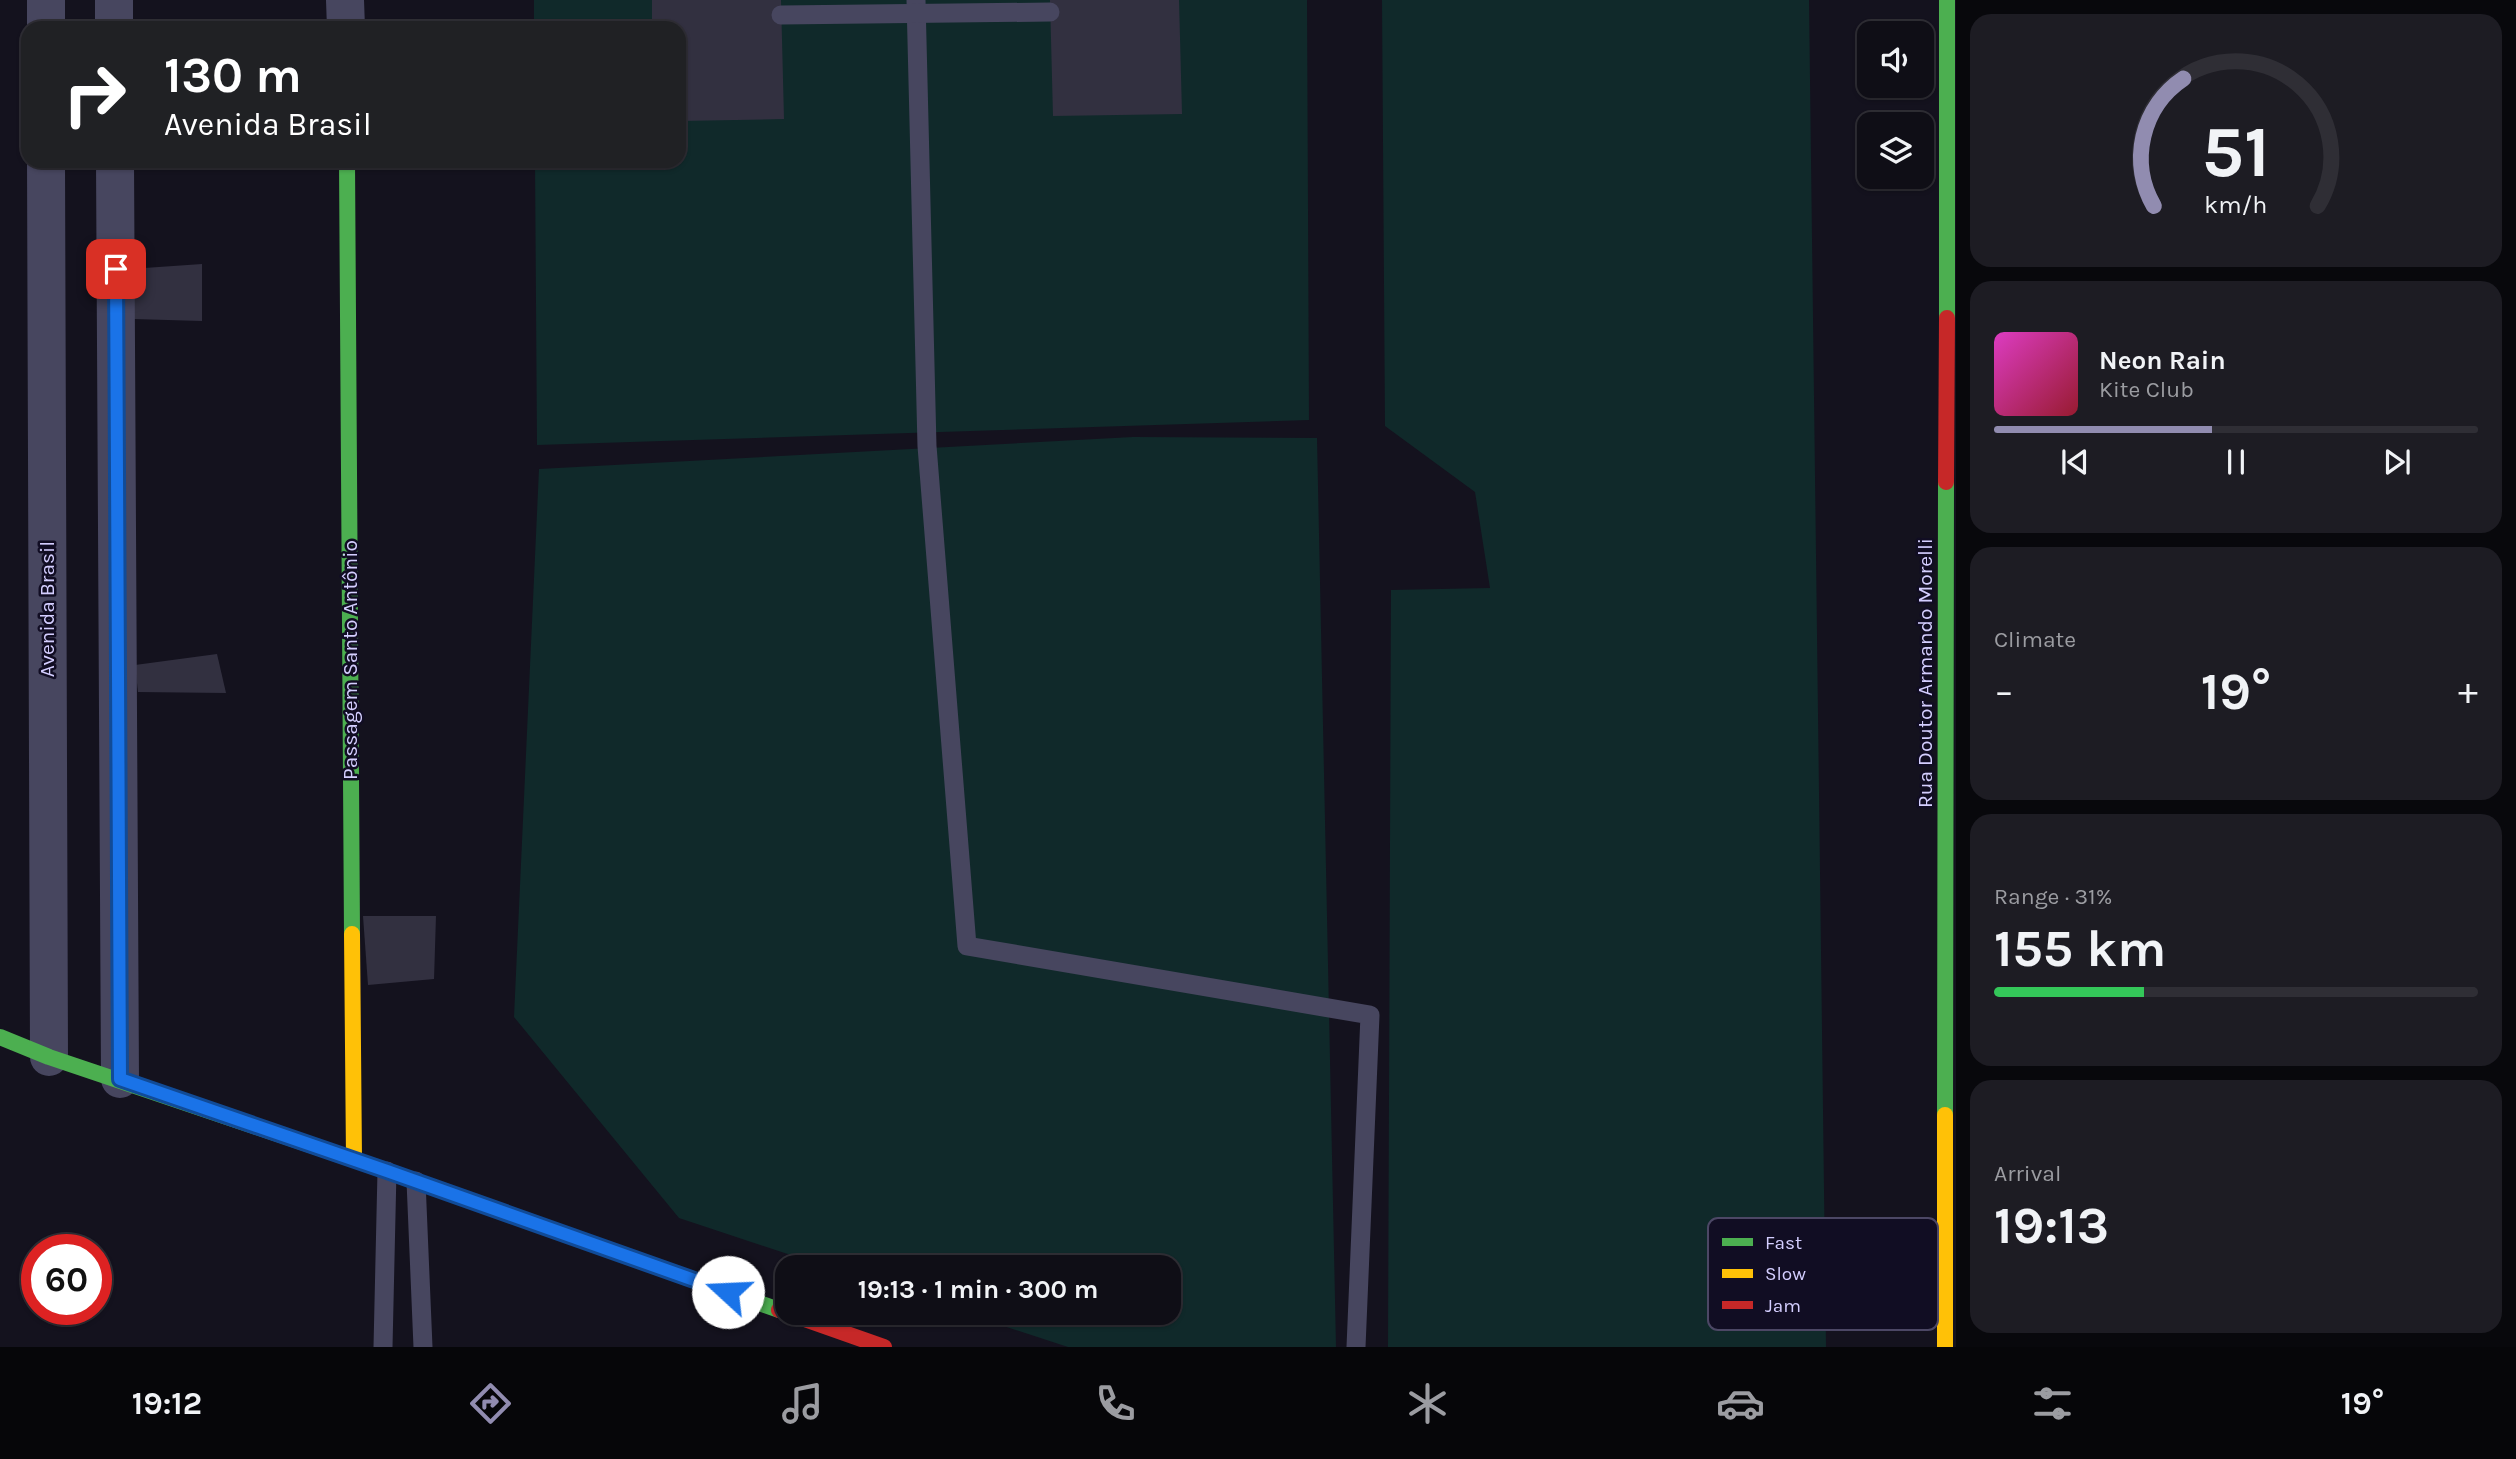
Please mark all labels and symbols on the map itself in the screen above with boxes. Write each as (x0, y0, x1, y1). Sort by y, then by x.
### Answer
pin (86, 239, 146, 299)
street label: Rua Doutor Armando Morelli (1913, 538, 1937, 808)
street label: Passagem Santo Antônio (338, 540, 362, 780)
street label: Avenida Brasil (35, 541, 59, 677)
legend (1708, 1218, 1938, 1330)
text: Fast (1765, 1232, 1802, 1254)
speed limit sign: 60 (21, 1234, 112, 1325)
position arrow (691, 1255, 765, 1329)
text: Slow (1765, 1263, 1806, 1285)
text: Jam (1765, 1295, 1801, 1317)

